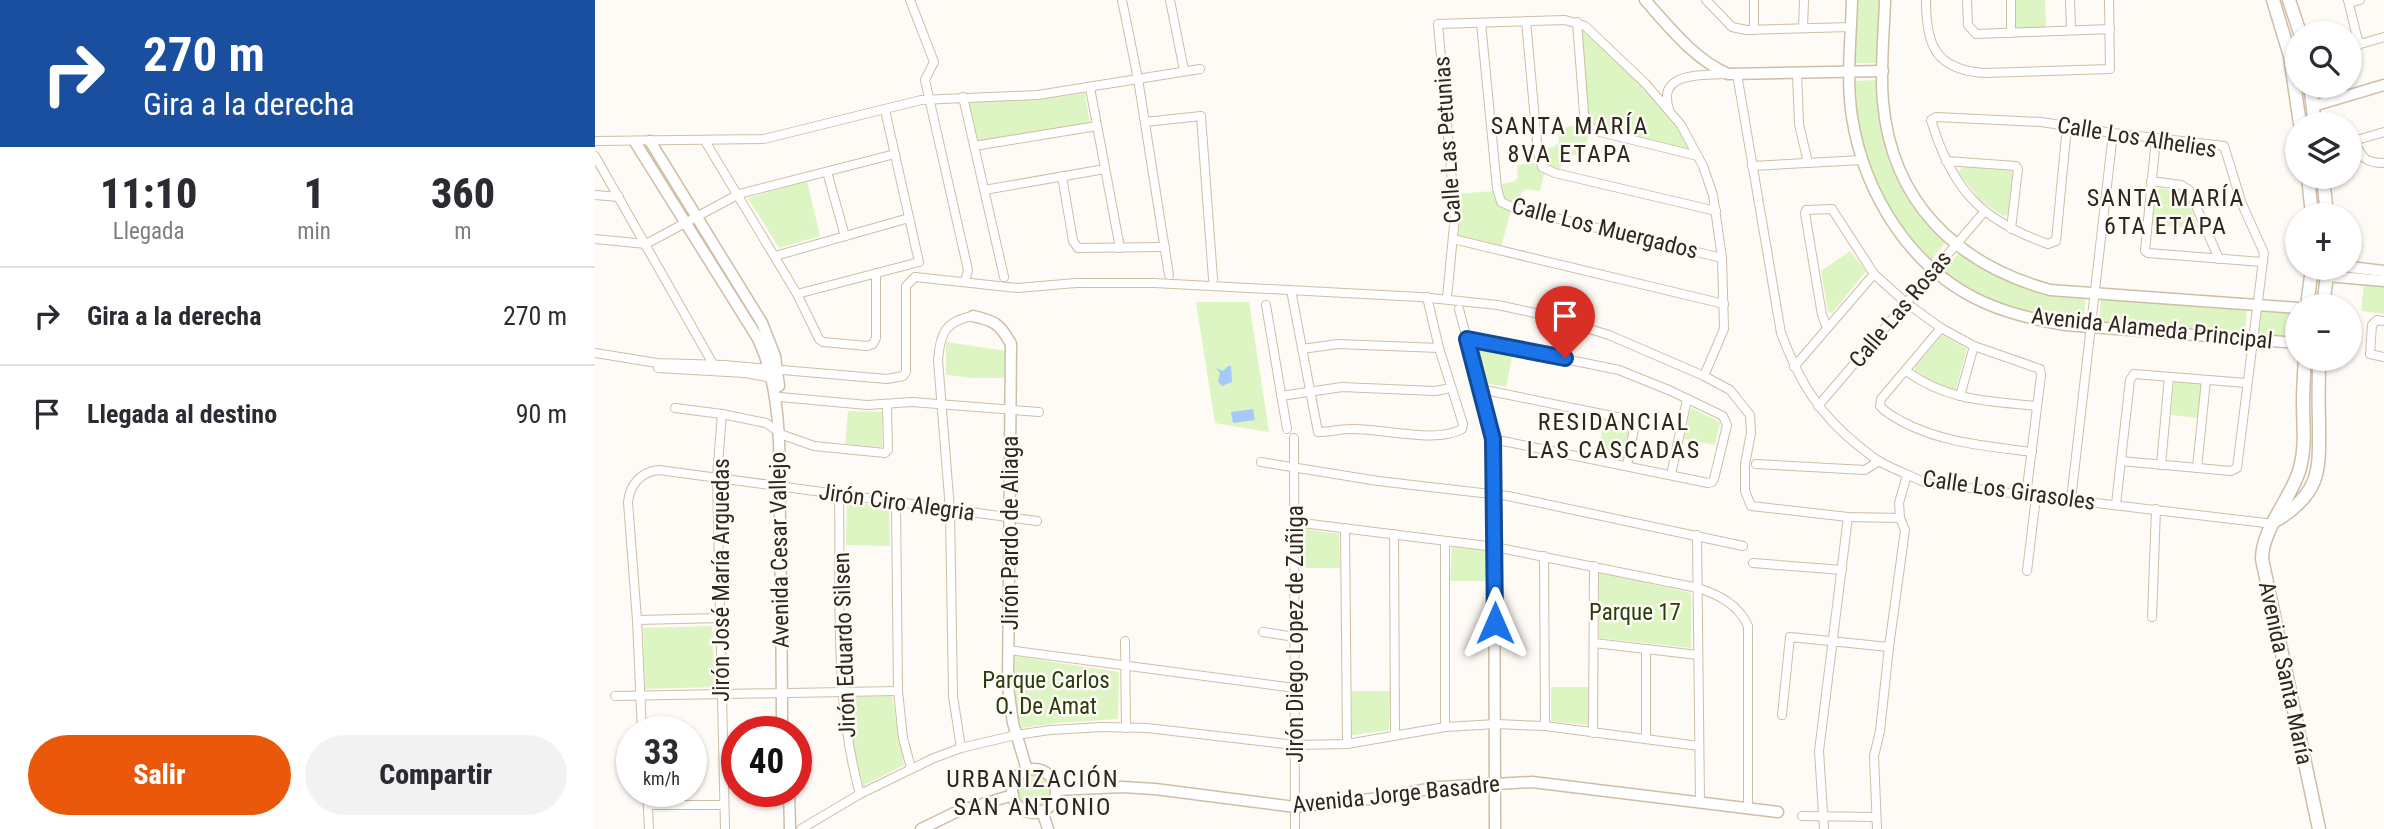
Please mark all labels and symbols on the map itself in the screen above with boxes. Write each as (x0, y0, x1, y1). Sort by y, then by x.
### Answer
street label: Calle Las Petunias (1428, 55, 1467, 225)
district label: SANTA MARÍA 8VA ETAPA (1491, 112, 1649, 168)
street label: Calle Los Alhelies (2055, 112, 2219, 163)
district label: SANTA MARÍA 6TA ETAPA (2087, 184, 2245, 240)
street label: Calle Los Muergados (1509, 192, 1701, 265)
street label: Calle Las Rosas (1844, 245, 1957, 373)
pin (1535, 286, 1595, 358)
street label: Avenida Alameda Principal (2030, 302, 2274, 355)
district label: RESIDANCIAL LAS CASCADAS (1527, 408, 1701, 464)
street label: Jirón Pardo de Aliaga (997, 436, 1024, 630)
street label: Avenida Cesar Vallejo (764, 452, 795, 648)
street label: Jirón José María Arguedas (708, 458, 735, 702)
street label: Calle Los Girasoles (1921, 465, 2097, 516)
street label: Jirón Ciro Alegria (817, 478, 977, 527)
street label: Jirón Diego Lopez de Zuñiga (1282, 505, 1309, 763)
street label: Jirón Eduardo Silsen (828, 552, 861, 738)
street label: Avenida Santa María (2253, 579, 2318, 767)
position arrow (1458, 586, 1532, 660)
park label: Parque 17 (1589, 599, 1681, 626)
park label: Parque Carlos O. De Amat (982, 667, 1110, 720)
speed limit sign: 40 (721, 716, 812, 807)
district label: URBANIZACIÓN SAN ANTONIO (946, 765, 1120, 821)
street label: Avenida Jorge Basadre (1291, 770, 1501, 819)

